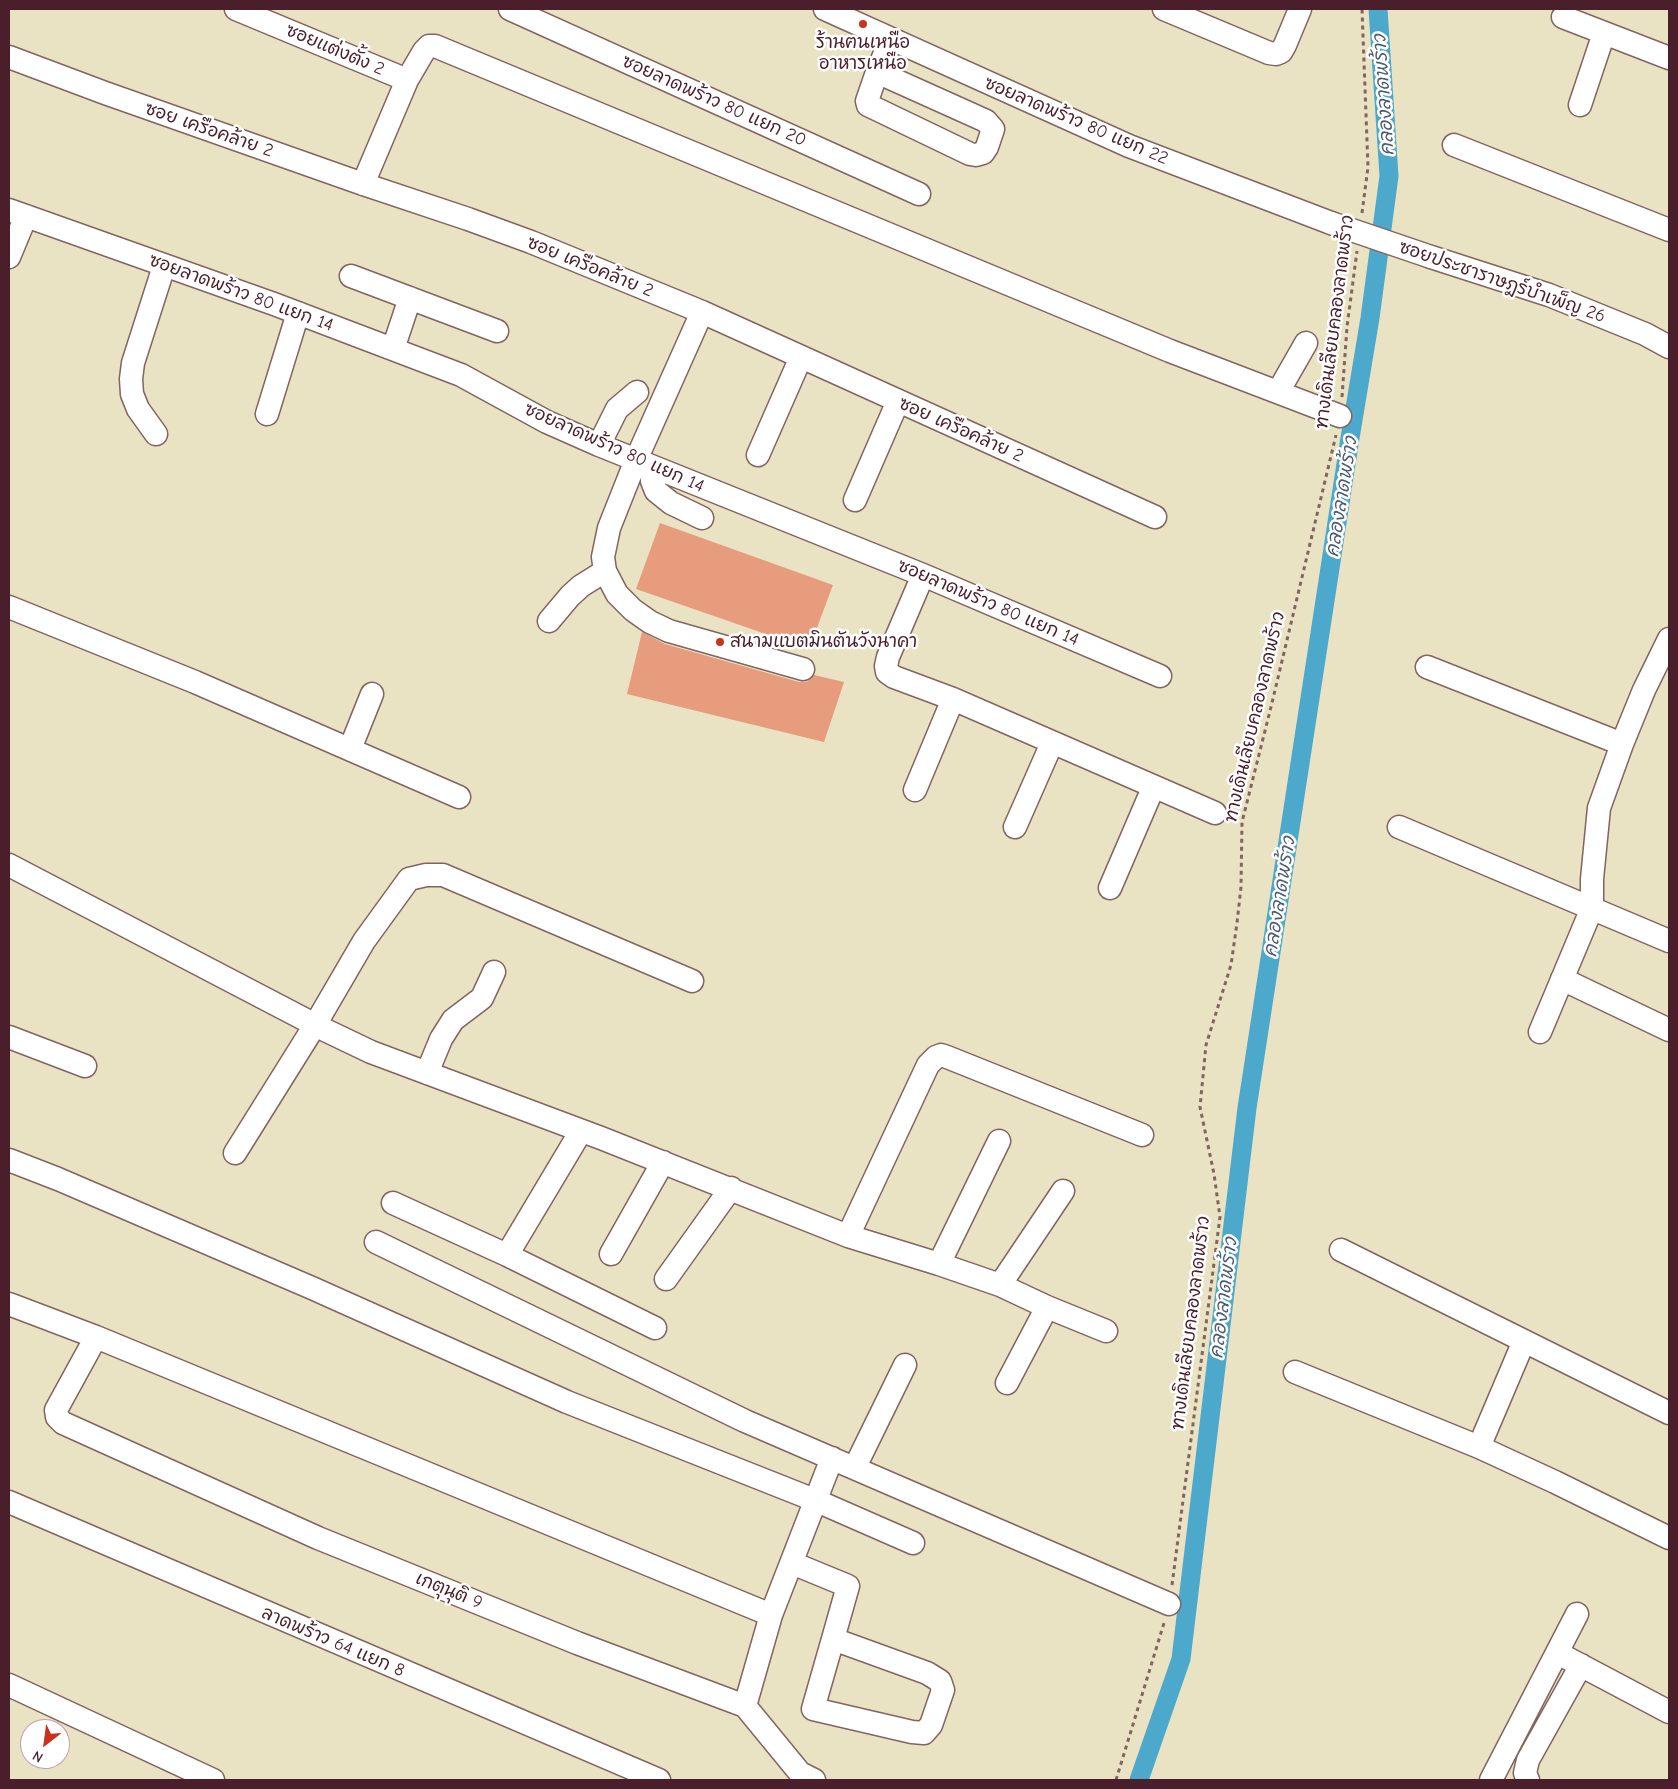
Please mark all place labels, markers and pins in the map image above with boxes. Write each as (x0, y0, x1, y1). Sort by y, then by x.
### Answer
marker: ร้านฅนเหนือ อาหารเหนือ (857, 18, 869, 30)
place label: ร้านฅนเหนือ อาหารเหนือ (816, 32, 910, 74)
place label: สนามแบตมินตันวังนาคา (730, 631, 917, 653)
marker: สนามแบตมินตันวังนาคา (714, 636, 726, 648)

